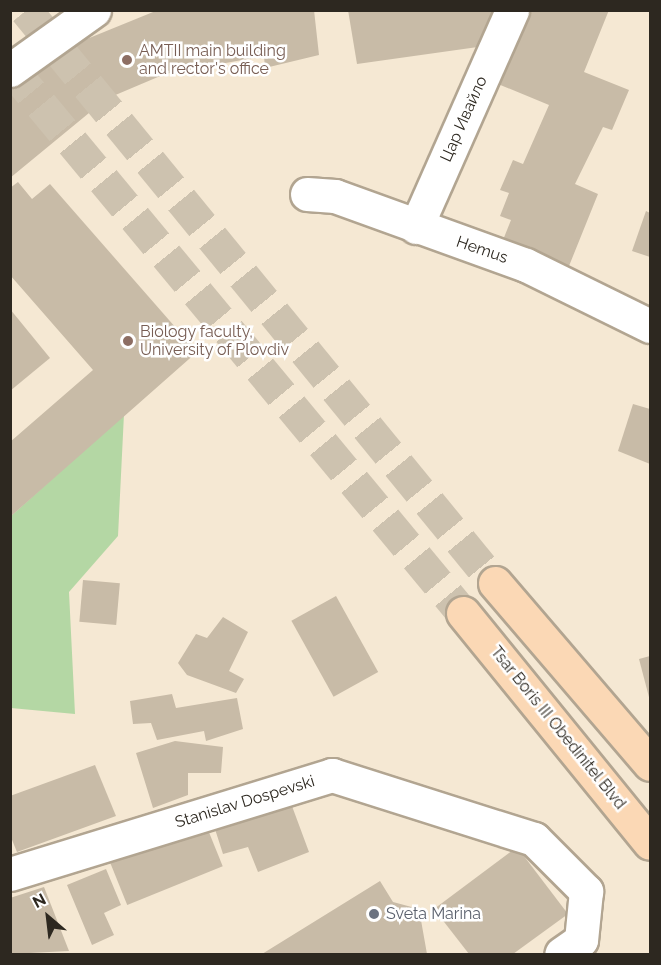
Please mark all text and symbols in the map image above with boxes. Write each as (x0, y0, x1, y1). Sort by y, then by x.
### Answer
place label: AMTII main building and rector's office (139, 41, 286, 79)
marker: AMTII main building and rector's office (120, 53, 134, 67)
street label: Цар Ивайло (437, 73, 491, 165)
street label: Hemus (454, 232, 510, 268)
place label: Biology faculty, University of Plovdiv (140, 322, 290, 360)
marker: Biology faculty, University of Plovdiv (121, 334, 135, 348)
street label: Tsar Boris III Obedinitel Blvd (486, 642, 630, 814)
street label: Stanislav Dospevski (173, 772, 317, 832)
north arrow (18, 887, 78, 947)
text: N (29, 889, 49, 912)
place label: Sveta Marina (386, 904, 481, 924)
marker: Sveta Marina (367, 907, 381, 921)

